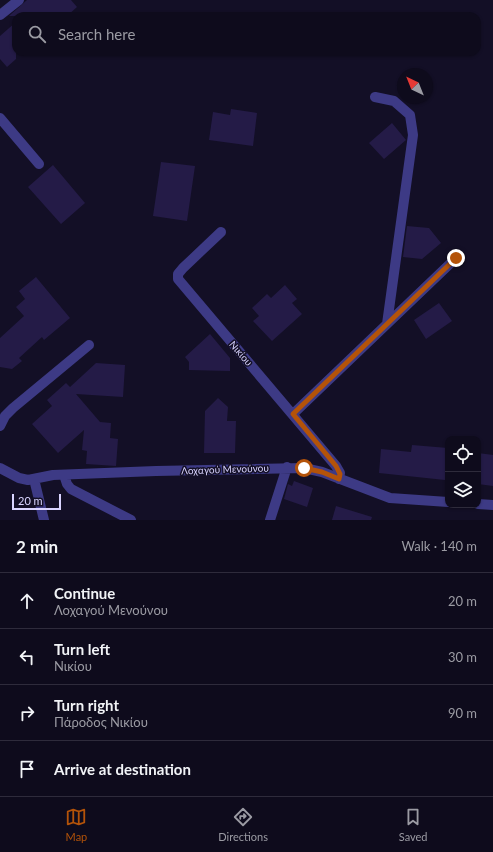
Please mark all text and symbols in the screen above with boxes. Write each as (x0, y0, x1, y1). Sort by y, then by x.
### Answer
search box (12, 12, 481, 56)
icon: search (26, 23, 48, 45)
text: Search here (58, 25, 135, 43)
north arrow (397, 68, 433, 104)
route end (447, 249, 465, 267)
street label: Νικίου (227, 338, 255, 368)
map controls (445, 436, 481, 508)
button: locate (445, 436, 481, 472)
route start (295, 459, 313, 477)
street label: Λοχαγού Μενούνου (181, 461, 269, 477)
button: layers (445, 472, 481, 508)
scale bar (12, 492, 61, 511)
text: 20 m (18, 494, 43, 507)
text: 2 min (16, 536, 58, 557)
text: Walk · 140 m (401, 538, 477, 554)
text: Continue (54, 584, 115, 602)
icon: ahead (16, 590, 38, 612)
text: 20 m (448, 593, 477, 609)
text: Λοχαγού Μενούνου (54, 602, 168, 618)
text: Turn left (54, 640, 110, 658)
icon: left (16, 646, 38, 668)
text: 30 m (448, 649, 477, 665)
text: Νικίου (54, 658, 92, 674)
text: Turn right (54, 696, 119, 714)
icon: right (16, 702, 38, 724)
text: 90 m (448, 705, 477, 721)
text: Πάροδος Νικίου (54, 714, 148, 730)
icon: arrive (16, 758, 38, 780)
text: Arrive at destination (54, 760, 191, 778)
tab: Map (65, 806, 87, 843)
tab: Directions (218, 806, 268, 843)
tab: Saved (399, 806, 428, 843)

